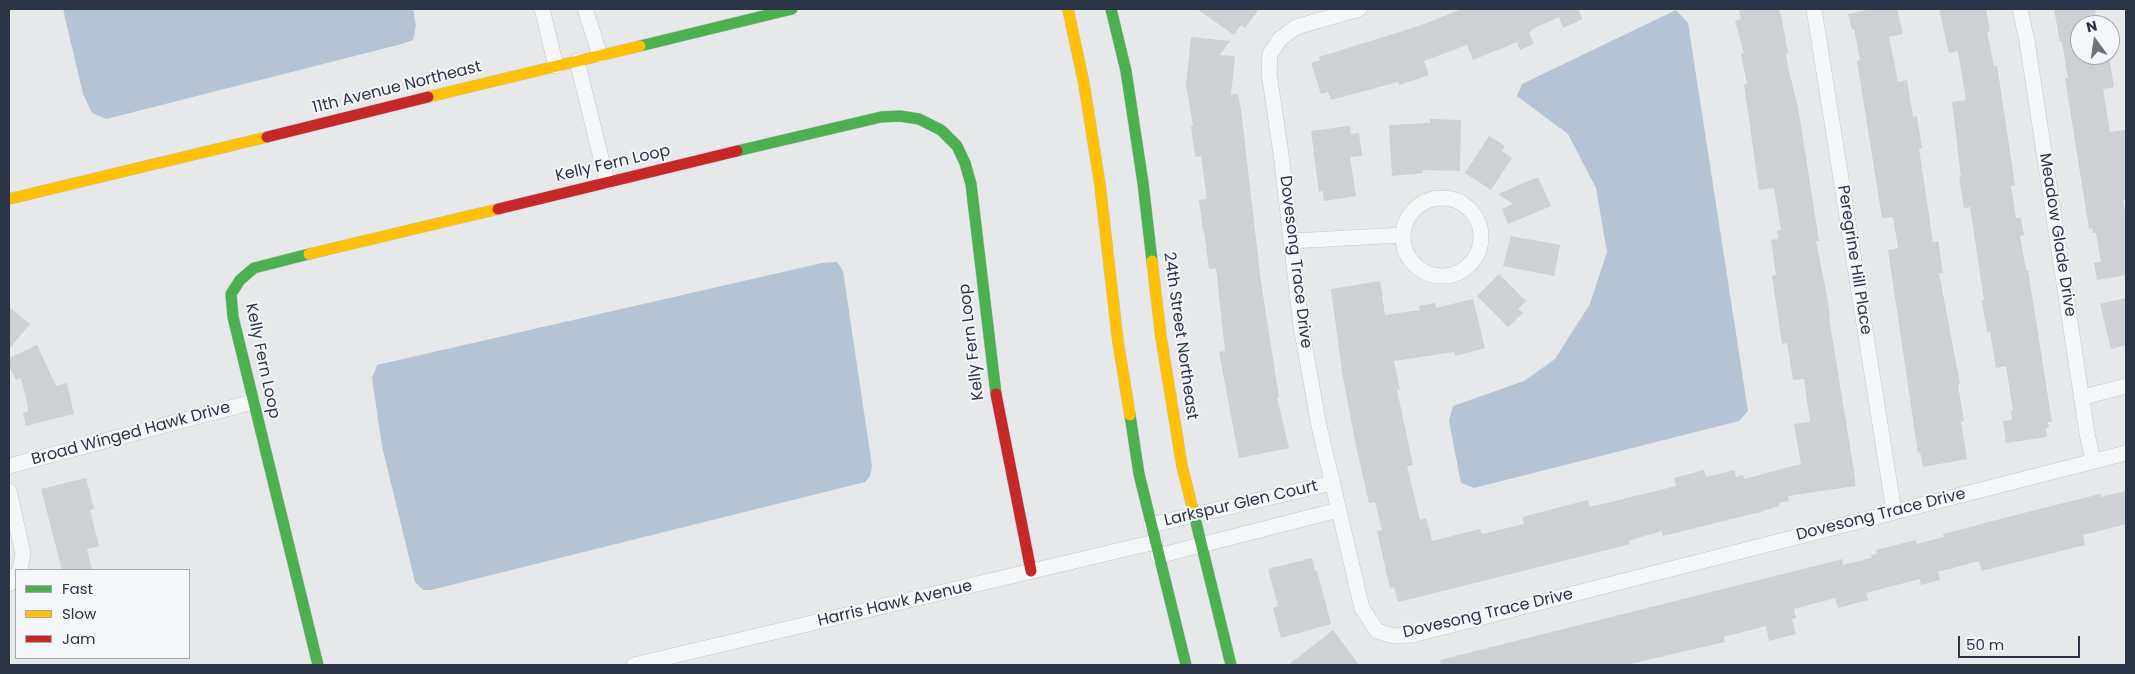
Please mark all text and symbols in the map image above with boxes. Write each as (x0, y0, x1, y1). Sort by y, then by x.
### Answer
north arrow (2070, 15, 2120, 65)
text: N (2084, 15, 2099, 37)
street label: 11th Avenue Northeast (311, 58, 483, 118)
street label: Kelly Fern Loop (554, 141, 672, 187)
street label: Meadow Glade Drive (2035, 152, 2079, 318)
street label: Dovesong Trace Drive (1275, 175, 1315, 349)
street label: Peregrine Hill Place (1833, 184, 1875, 336)
street label: 24th Street Northeast (1159, 251, 1201, 421)
street label: Kelly Fern Loop (955, 283, 989, 401)
street label: Kelly Fern Loop (240, 302, 284, 420)
street label: Broad Winged Hawk Drive (29, 398, 233, 470)
street label: Larkspur Glen Court (1162, 477, 1320, 531)
street label: Dovesong Trace Drive (1794, 485, 1968, 545)
legend (15, 569, 190, 659)
street label: Harris Hawk Avenue (816, 577, 974, 631)
text: Fast (62, 578, 93, 599)
street label: Dovesong Trace Drive (1401, 585, 1575, 643)
text: Slow (62, 603, 96, 624)
scale bar (1960, 626, 2082, 658)
text: Jam (62, 628, 96, 649)
text: 50 m (1966, 634, 2004, 655)

